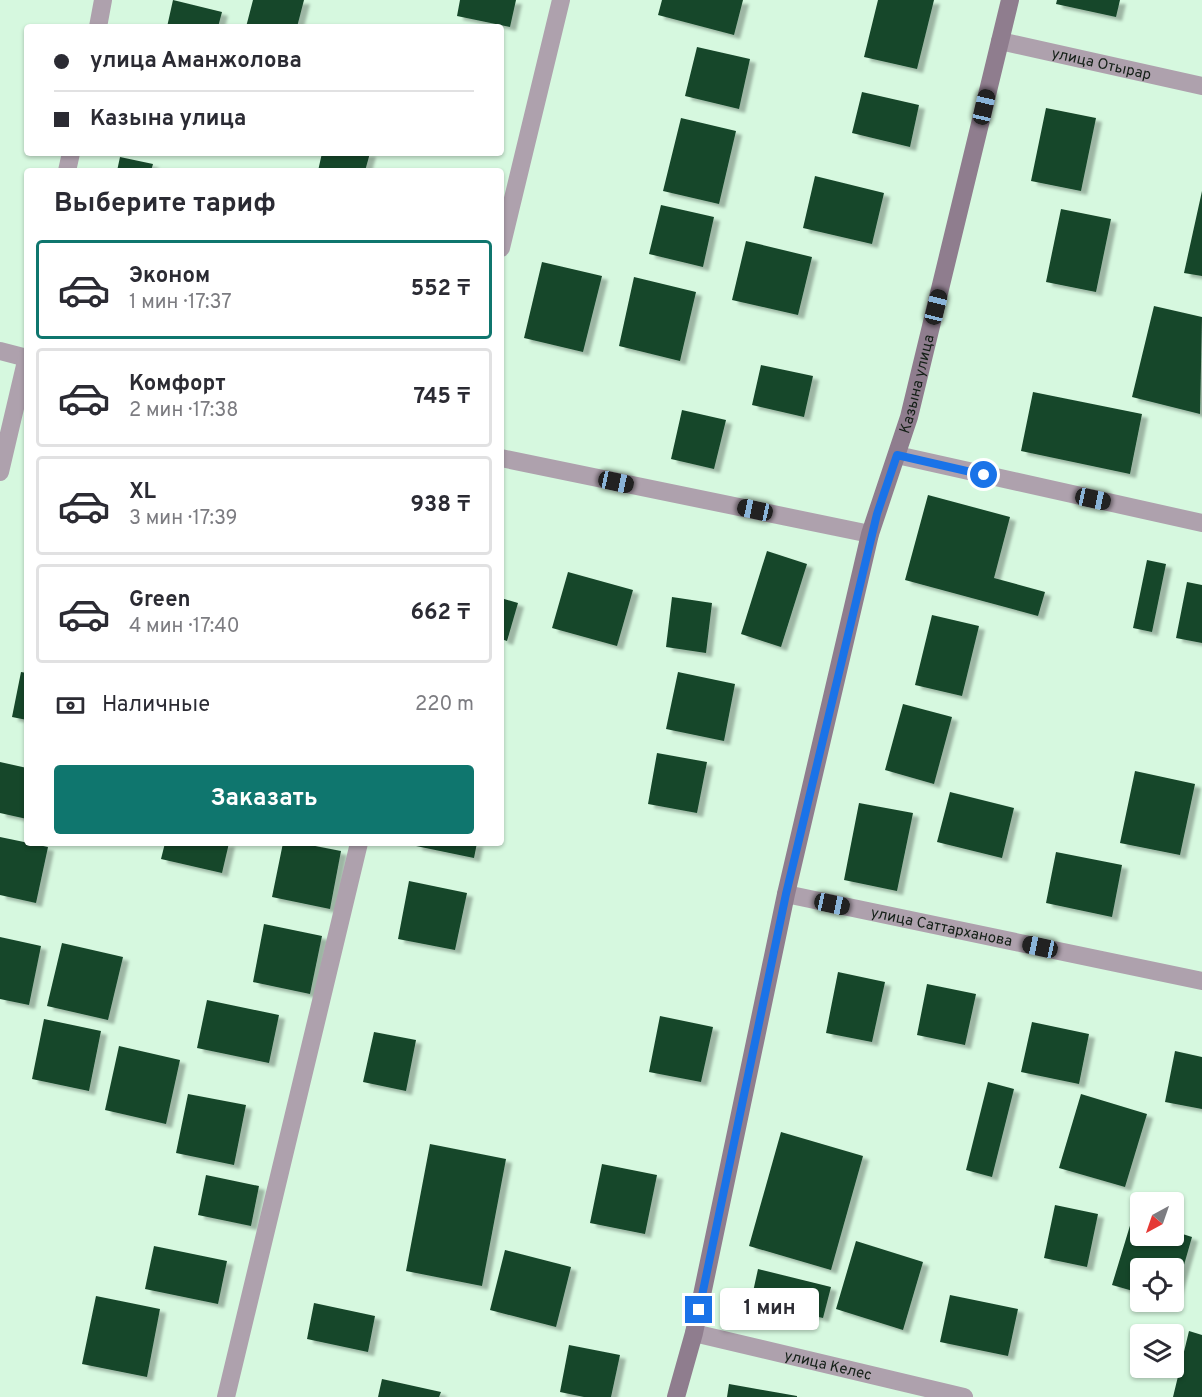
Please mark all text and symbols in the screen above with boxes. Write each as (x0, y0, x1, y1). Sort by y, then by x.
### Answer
street label: улица Отырар (1049, 45, 1153, 85)
text: улица Аманжолова (90, 48, 302, 75)
car (971, 87, 997, 127)
text: Казына улица (90, 106, 246, 133)
text: Выберите тариф (54, 187, 276, 221)
icon: car (57, 263, 111, 317)
text: Эконом (129, 263, 210, 290)
text: 552 ₸ (411, 276, 471, 303)
car (923, 287, 949, 327)
text: 1 мин · 17:37 (129, 290, 232, 316)
street label: Казына улица (896, 333, 940, 436)
icon: car (57, 371, 111, 425)
text: Комфорт (129, 371, 226, 398)
text: 745 ₸ (413, 384, 471, 411)
text: 2 мин · 17:38 (129, 398, 238, 424)
route start (970, 461, 997, 488)
car (597, 469, 635, 495)
icon: car (57, 479, 111, 533)
text: XL (129, 479, 156, 506)
car (1074, 486, 1112, 512)
text: 938 ₸ (411, 492, 471, 519)
car (736, 497, 774, 523)
text: 3 мин · 17:39 (129, 506, 238, 532)
icon: car (57, 587, 111, 641)
text: Green (129, 587, 191, 614)
text: 662 ₸ (411, 600, 471, 627)
text: 4 мин · 17:40 (129, 614, 240, 640)
icon: cash (54, 689, 87, 722)
text: Наличные (102, 692, 210, 719)
text: 220 m (415, 692, 474, 718)
button: Заказать (54, 765, 474, 834)
car (813, 891, 851, 917)
street label: улица Саттарханова (869, 904, 1014, 952)
car (1021, 934, 1059, 960)
north arrow (1130, 1192, 1184, 1246)
map controls (1130, 1192, 1184, 1378)
button: locate (1130, 1258, 1184, 1312)
callout: 1 мин (720, 1289, 819, 1331)
route end (685, 1296, 712, 1323)
text: 1 мин (744, 1296, 795, 1322)
button: layers (1130, 1324, 1184, 1378)
street label: улица Келес (782, 1347, 874, 1386)

